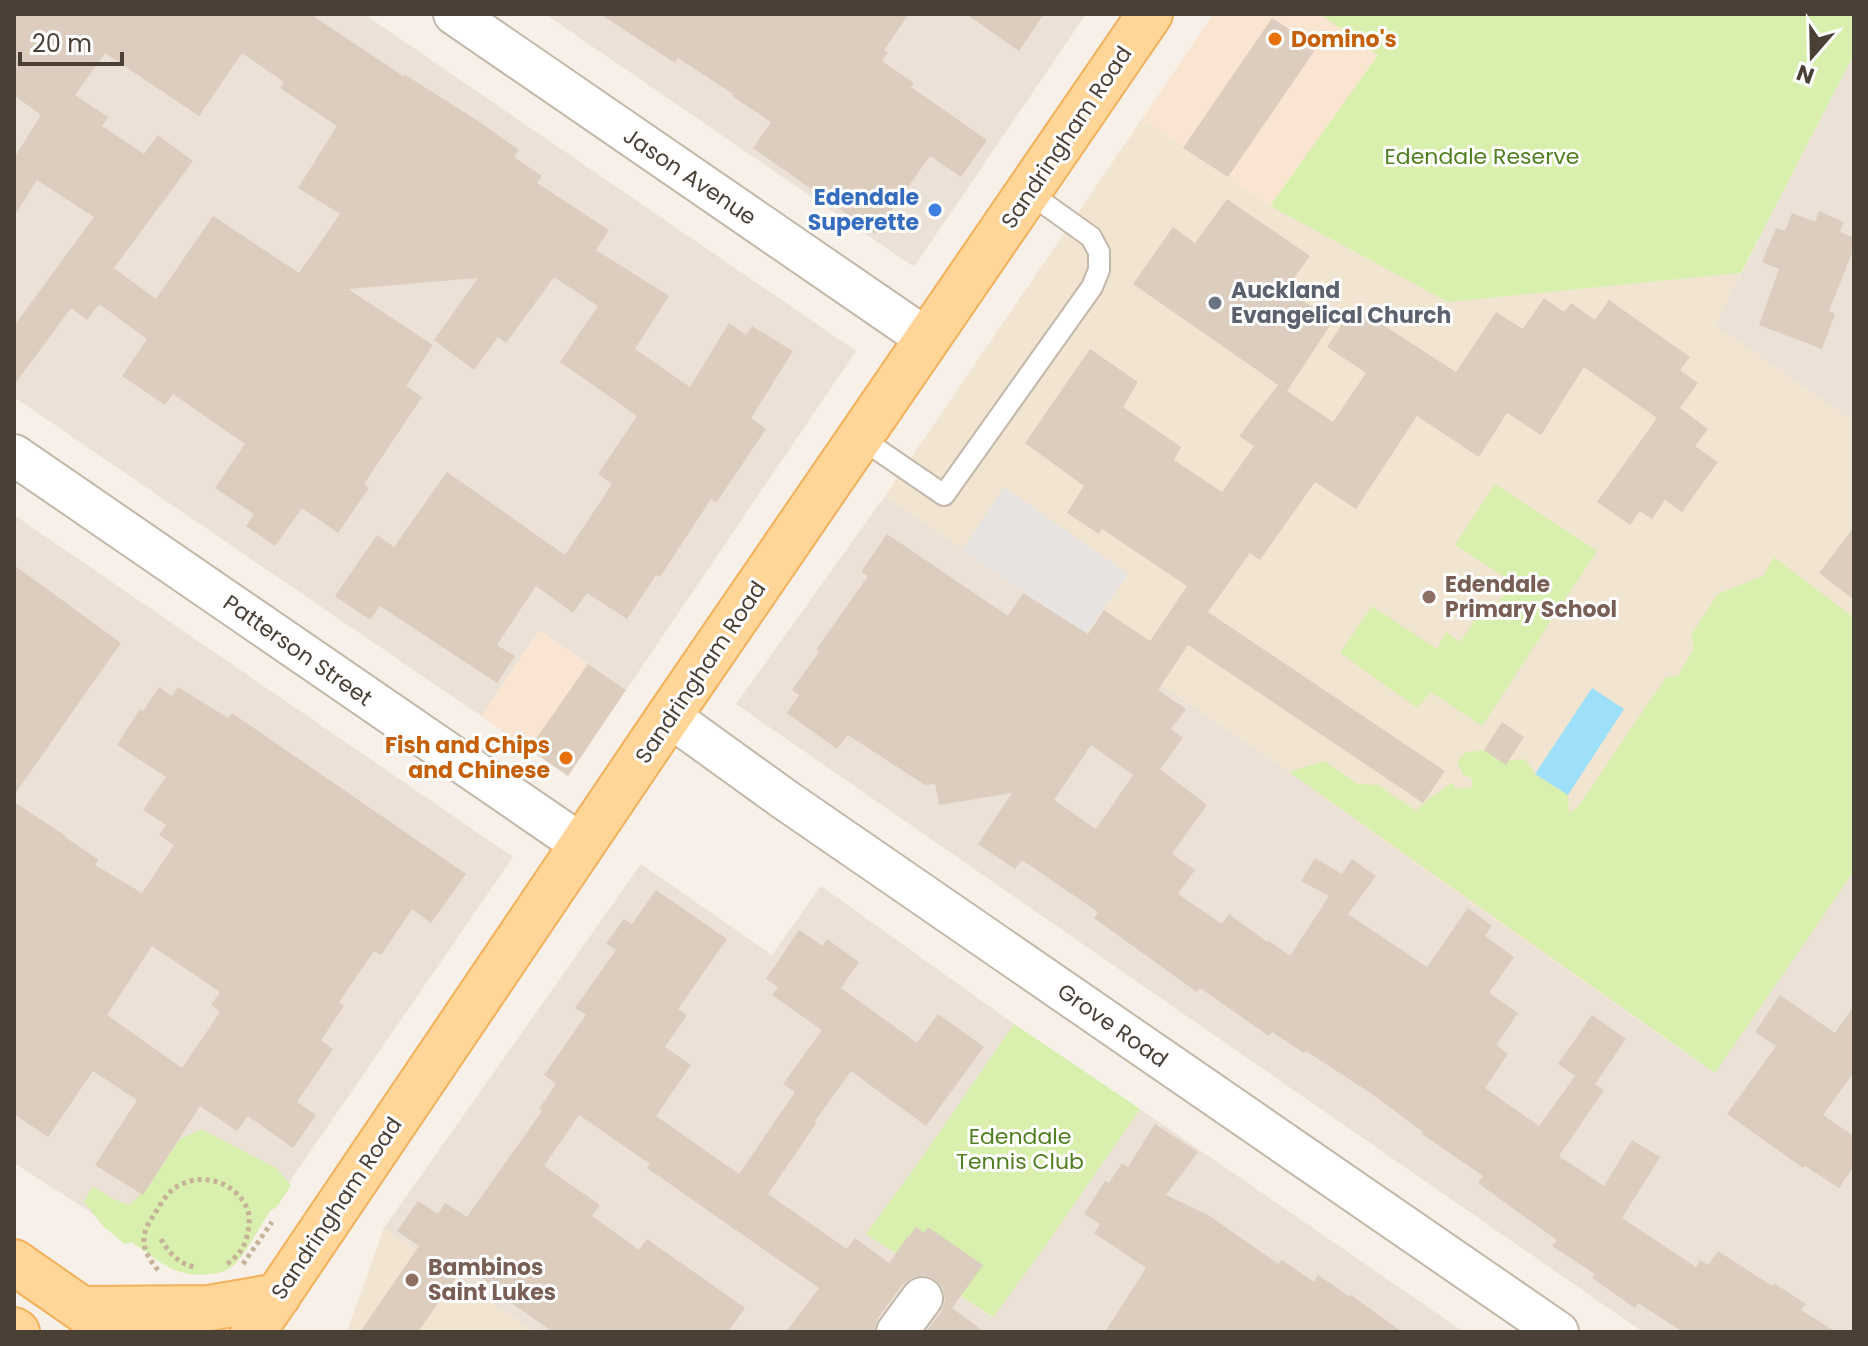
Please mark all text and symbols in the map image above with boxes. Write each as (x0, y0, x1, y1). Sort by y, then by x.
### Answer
scale bar (20, 16, 122, 66)
north arrow (1772, 16, 1852, 96)
place label: Domino's (1291, 24, 1397, 55)
text: 20 m (32, 27, 92, 60)
marker: Domino's (1266, 30, 1284, 48)
street label: Sandringham Road (994, 40, 1139, 235)
text: N (1792, 57, 1818, 92)
street label: Jason Avenue (617, 120, 763, 233)
park label: Edendale Reserve (1385, 141, 1579, 172)
place label: Edendale Superette (808, 182, 919, 238)
marker: Edendale Superette (926, 201, 944, 219)
place label: Auckland Evangelical Church (1231, 275, 1451, 331)
marker: Auckland Evangelical Church (1206, 294, 1224, 312)
place label: Edendale Primary School (1445, 569, 1617, 625)
street label: Sandringham Road (628, 575, 773, 770)
street label: Patterson Street (217, 587, 378, 713)
marker: Edendale Primary School (1420, 588, 1438, 606)
place label: Fish and Chips and Chinese (385, 730, 550, 786)
marker: Fish and Chips and Chinese (557, 749, 575, 767)
street label: Grove Road (1051, 976, 1174, 1075)
street label: Sandringham Road (264, 1111, 409, 1306)
park label: Edendale Tennis Club (956, 1121, 1084, 1177)
place label: Bambinos Saint Lukes (428, 1252, 556, 1308)
marker: Bambinos Saint Lukes (403, 1271, 421, 1289)

